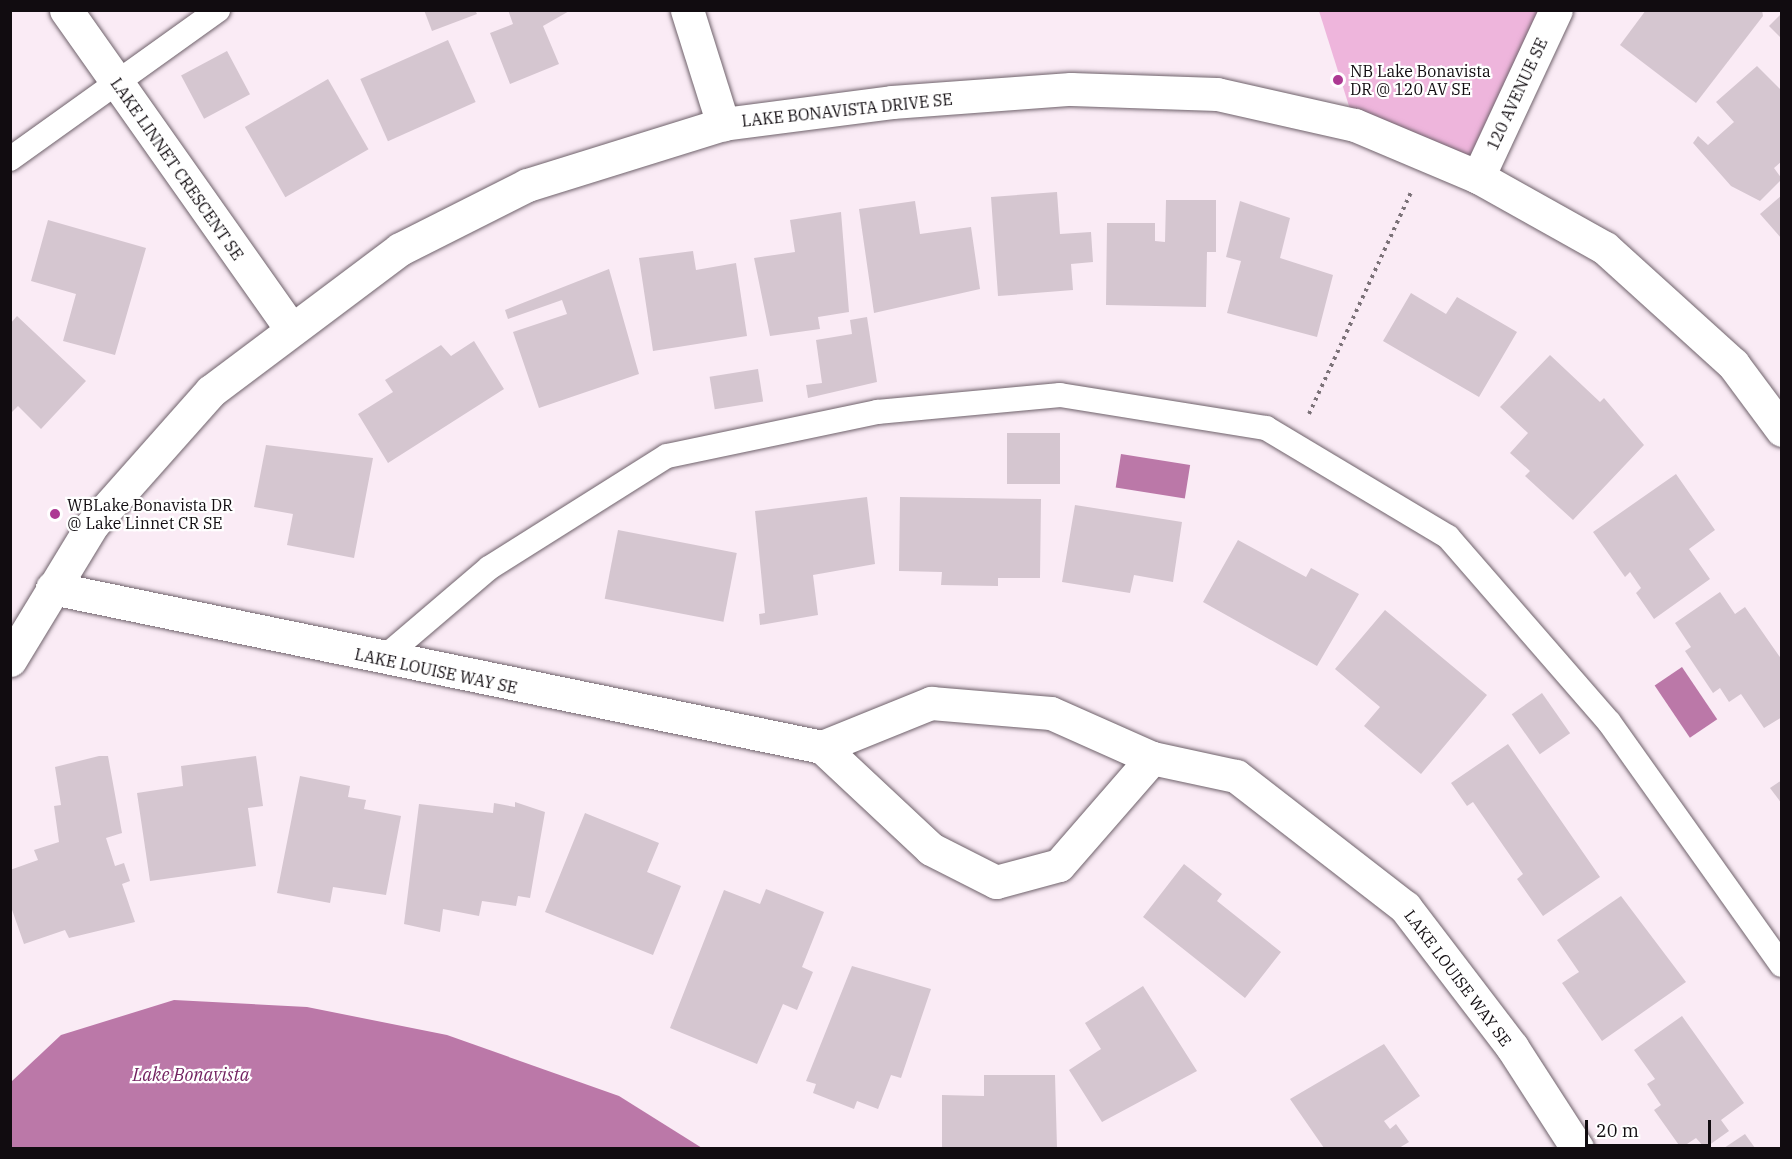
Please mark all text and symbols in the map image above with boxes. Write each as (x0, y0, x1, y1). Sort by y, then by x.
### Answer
street label: 120 AVENUE SE (1483, 35, 1551, 153)
place label: NB Lake Bonavista DR @ 120 AV SE (1350, 61, 1491, 99)
marker: NB Lake Bonavista DR @ 120 AV SE (1331, 73, 1345, 87)
street label: LAKE LINNET CRESCENT SE (107, 74, 247, 264)
street label: LAKE BONAVISTA DRIVE SE (741, 89, 953, 131)
place label: WBLake Bonavista DR @ Lake Linnet CR SE (67, 495, 233, 533)
marker: WBLake Bonavista DR @ Lake Linnet CR SE (48, 507, 62, 521)
street label: LAKE LOUISE WAY SE (353, 644, 519, 698)
street label: LAKE LOUISE WAY SE (1400, 906, 1516, 1050)
water label: Lake Bonavista (133, 1064, 249, 1086)
scale bar (1588, 1108, 1714, 1146)
text: 20 m (1596, 1119, 1639, 1142)

